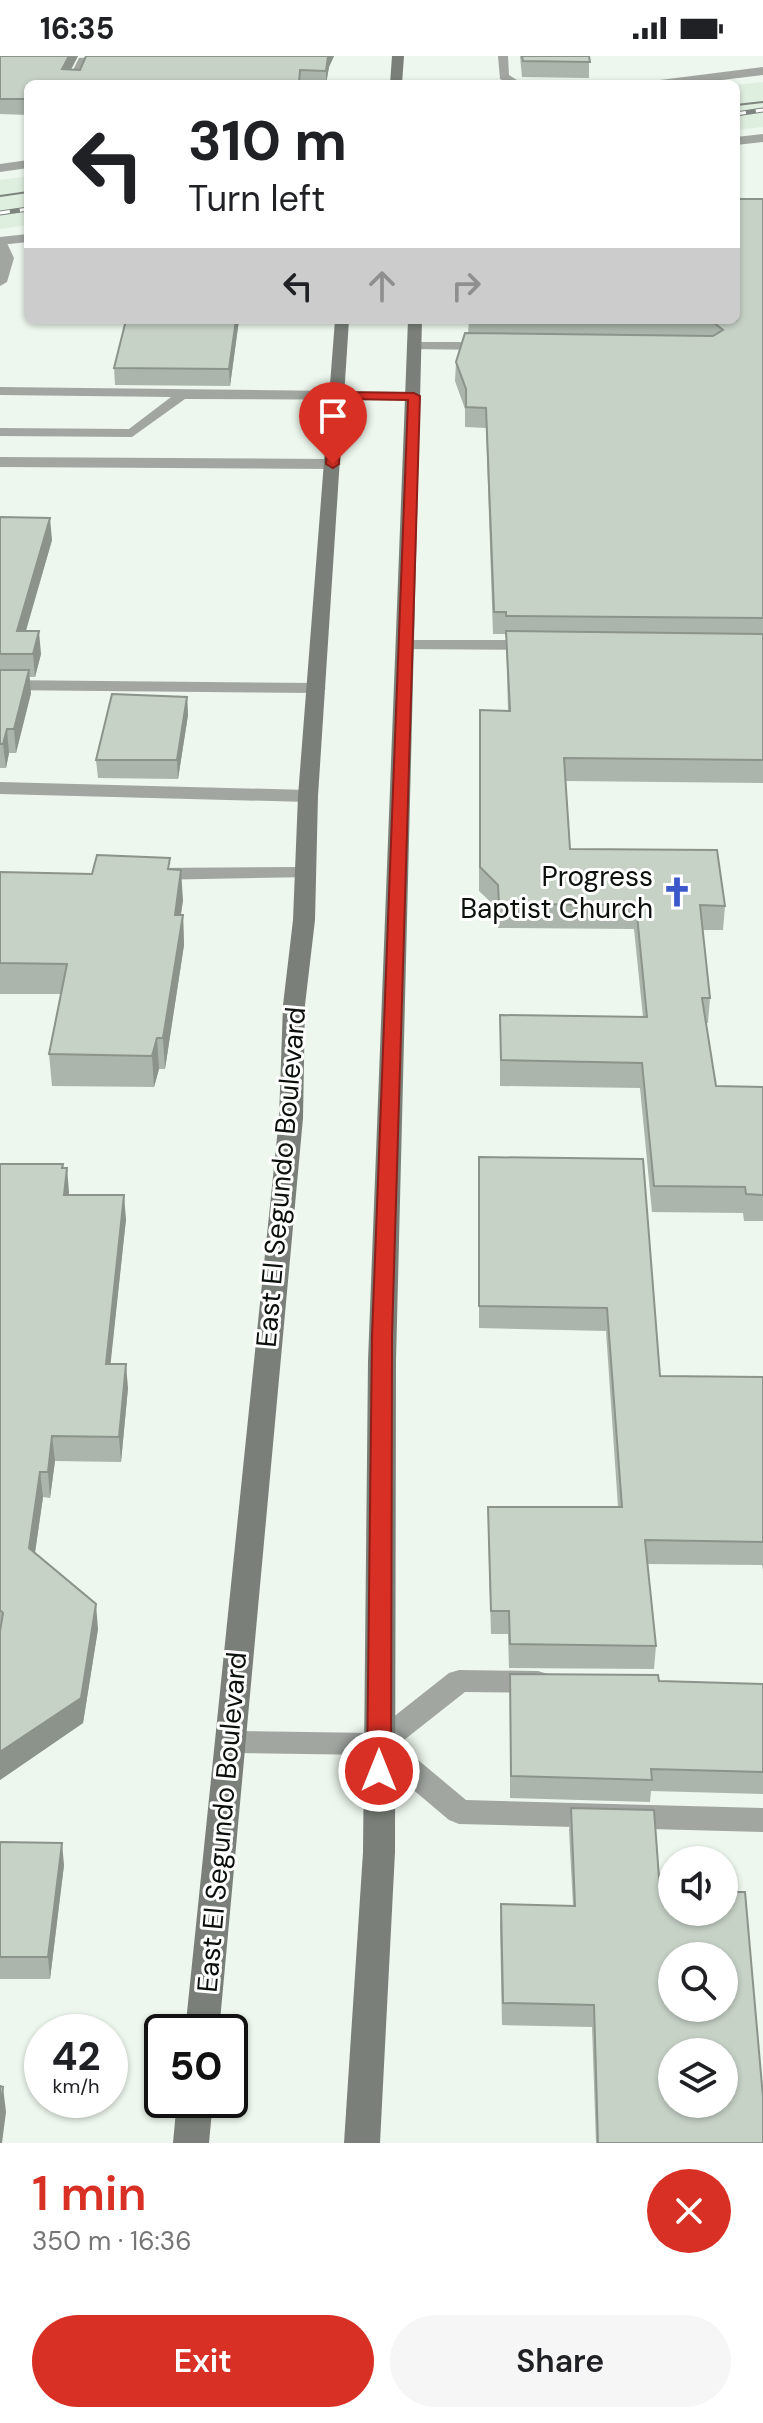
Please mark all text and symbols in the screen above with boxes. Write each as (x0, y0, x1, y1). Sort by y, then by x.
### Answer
text: 16:35 (40, 9, 114, 48)
text: 310 m (188, 104, 347, 177)
icon: left (56, 112, 160, 216)
text: Turn left (188, 175, 325, 222)
icon: left (276, 264, 320, 308)
icon: ahead (360, 264, 404, 308)
icon: right (444, 264, 488, 308)
pin (299, 382, 367, 464)
icon: arrive (311, 394, 355, 438)
place label: Progress Baptist Church (460, 858, 653, 927)
church icon: Progress Baptist Church (660, 875, 694, 909)
street label: East El Segundo Boulevard (248, 1005, 314, 1349)
street label: East El Segundo Boulevard (189, 1650, 255, 1994)
position arrow (337, 1729, 421, 1813)
map controls (658, 1846, 738, 2118)
button: sound (658, 1846, 738, 1926)
button: search (658, 1942, 738, 2022)
speed limit sign: 50 (144, 2014, 248, 2118)
text: 42 (51, 2030, 101, 2082)
button: layers (658, 2038, 738, 2118)
text: km/h (52, 2073, 100, 2099)
text: 1 min (32, 2162, 147, 2225)
button: close (647, 2169, 731, 2253)
text: 350 m · 16:36 (32, 2224, 191, 2258)
button: Exit (32, 2315, 374, 2407)
button: Share (390, 2315, 731, 2407)

